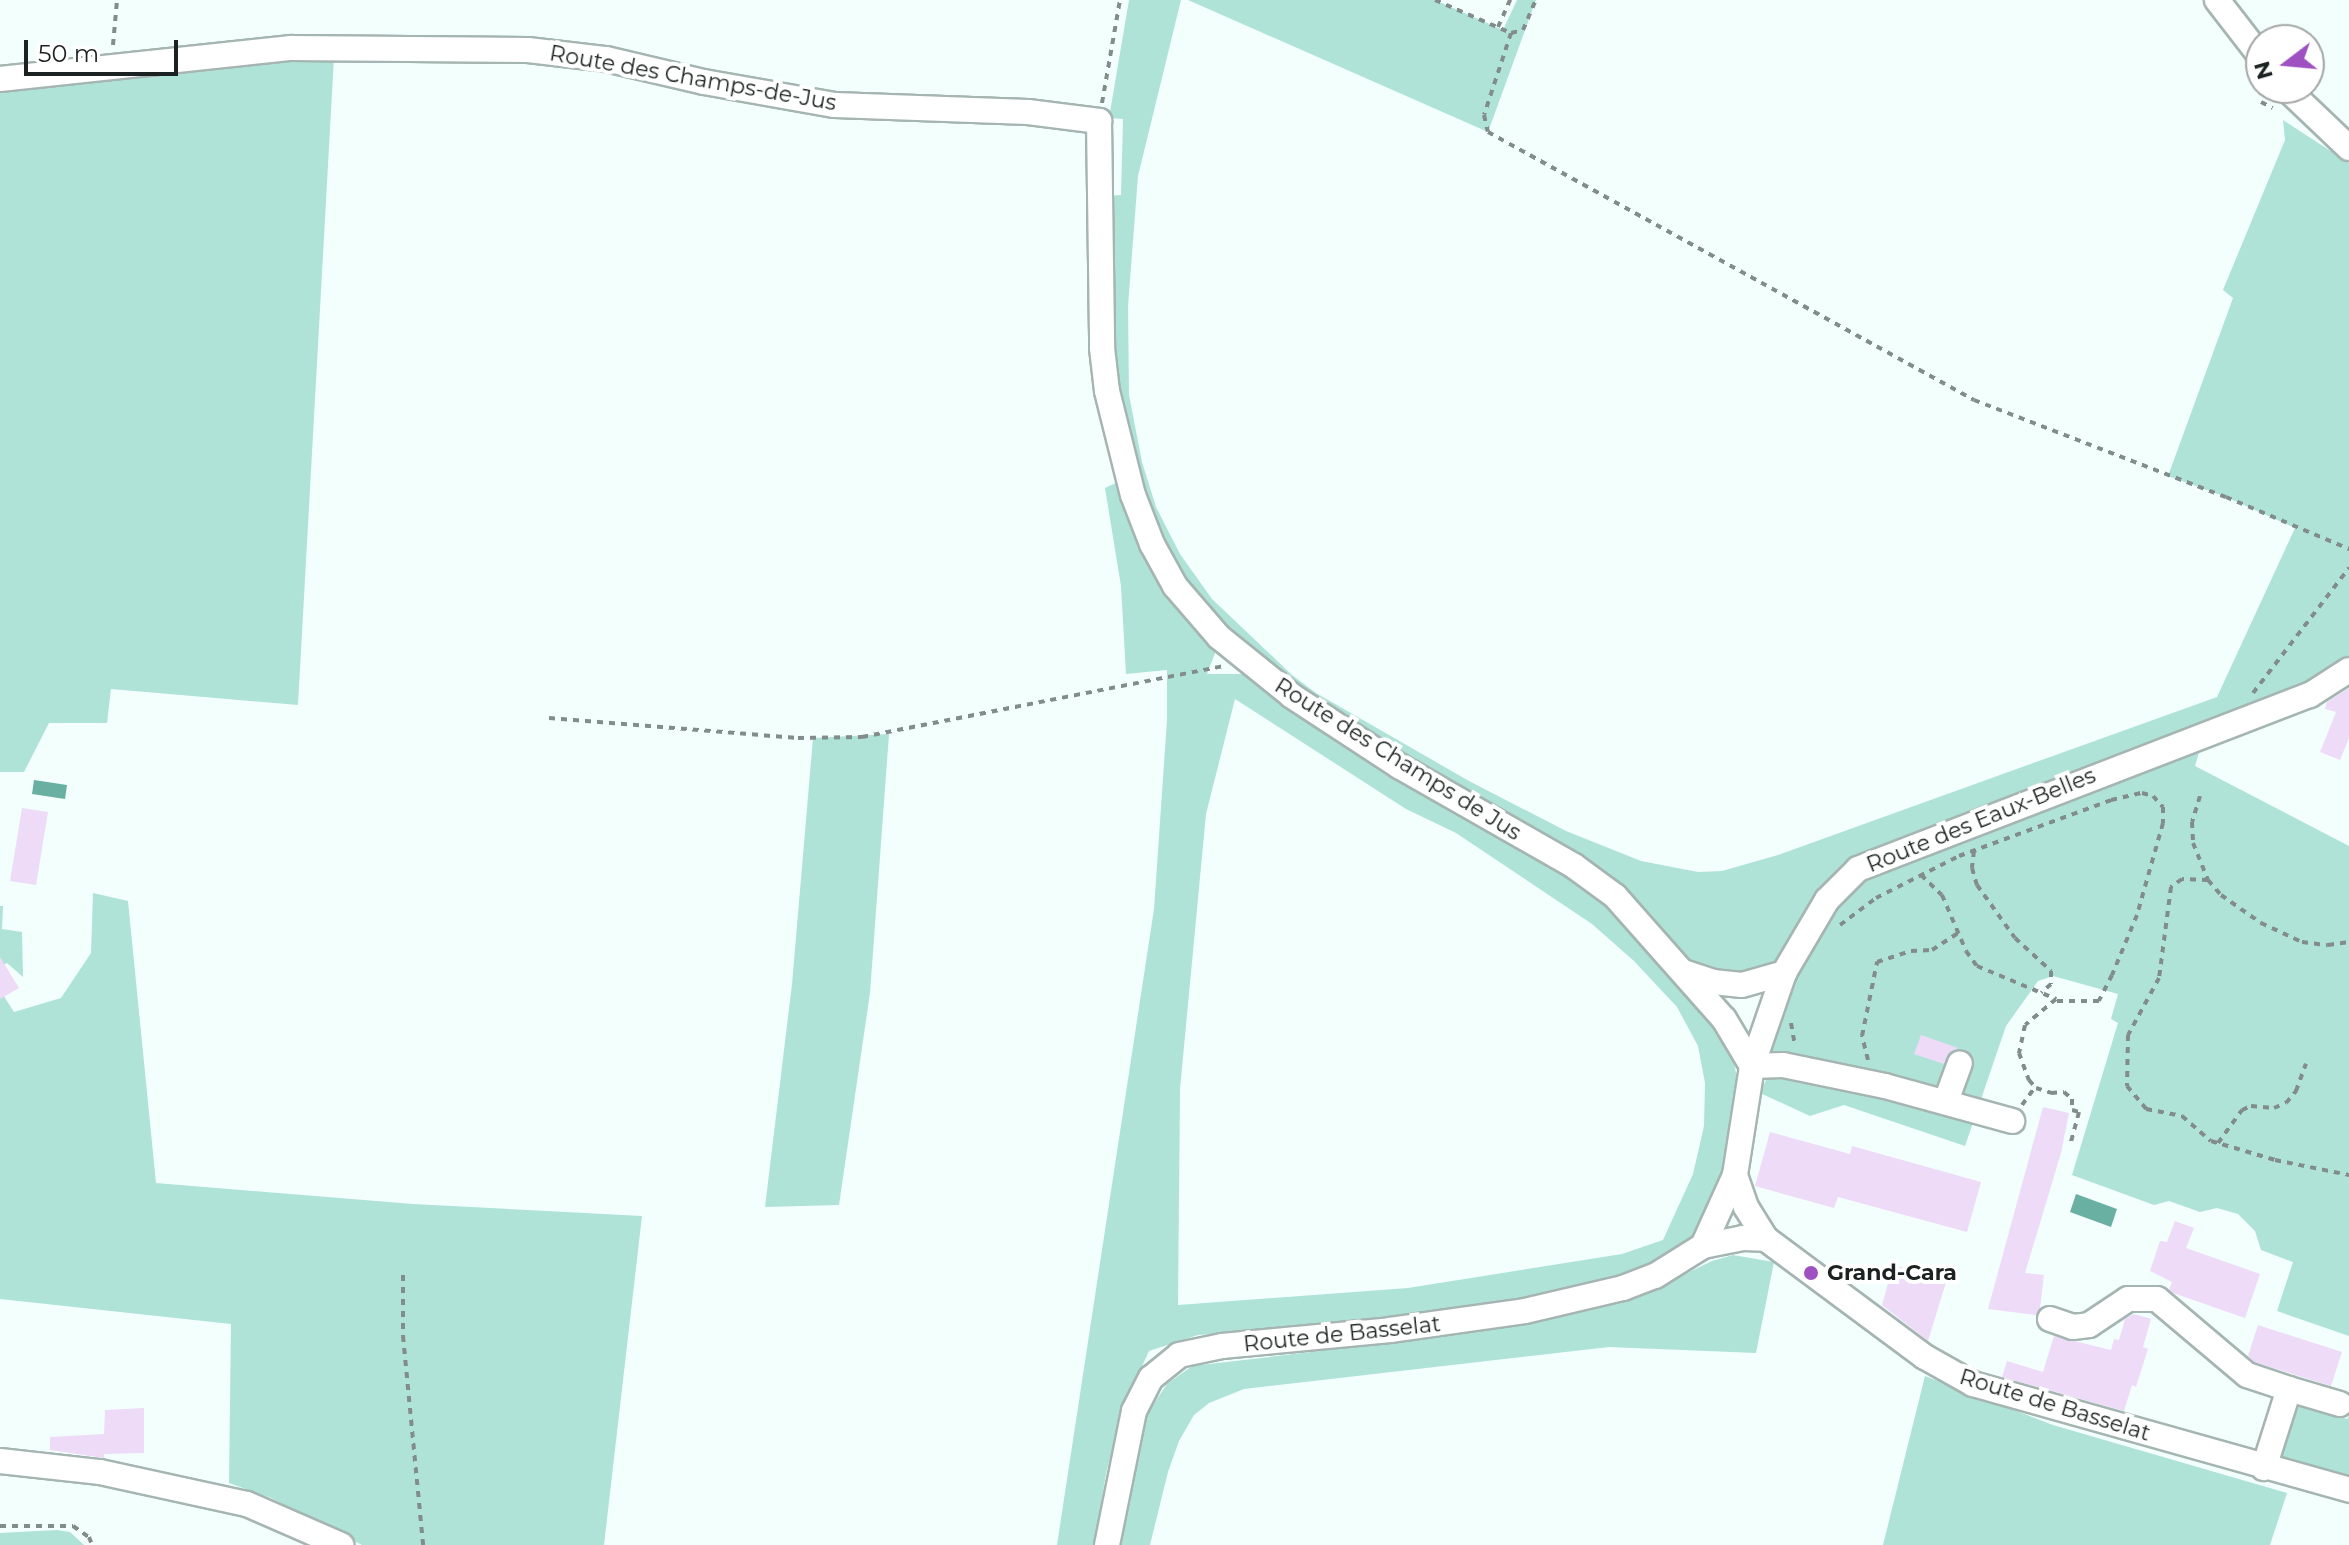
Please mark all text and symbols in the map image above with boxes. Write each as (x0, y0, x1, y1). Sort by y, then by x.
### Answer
scale bar (28, 24, 182, 74)
north arrow (2245, 24, 2325, 104)
text: 50 m (38, 39, 99, 68)
street label: Route des Champs-de-Jus (548, 40, 838, 116)
text: N (2248, 58, 2279, 82)
street label: Route des Champs de Jus (1270, 672, 1526, 846)
street label: Route des Eaux-Belles (1863, 762, 2099, 878)
place label: Grand-Cara (1827, 1260, 1957, 1286)
marker: Grand-Cara (1802, 1264, 1820, 1282)
street label: Route de Basselat (1242, 1311, 1442, 1357)
street label: Route de Basselat (1956, 1363, 2154, 1447)

